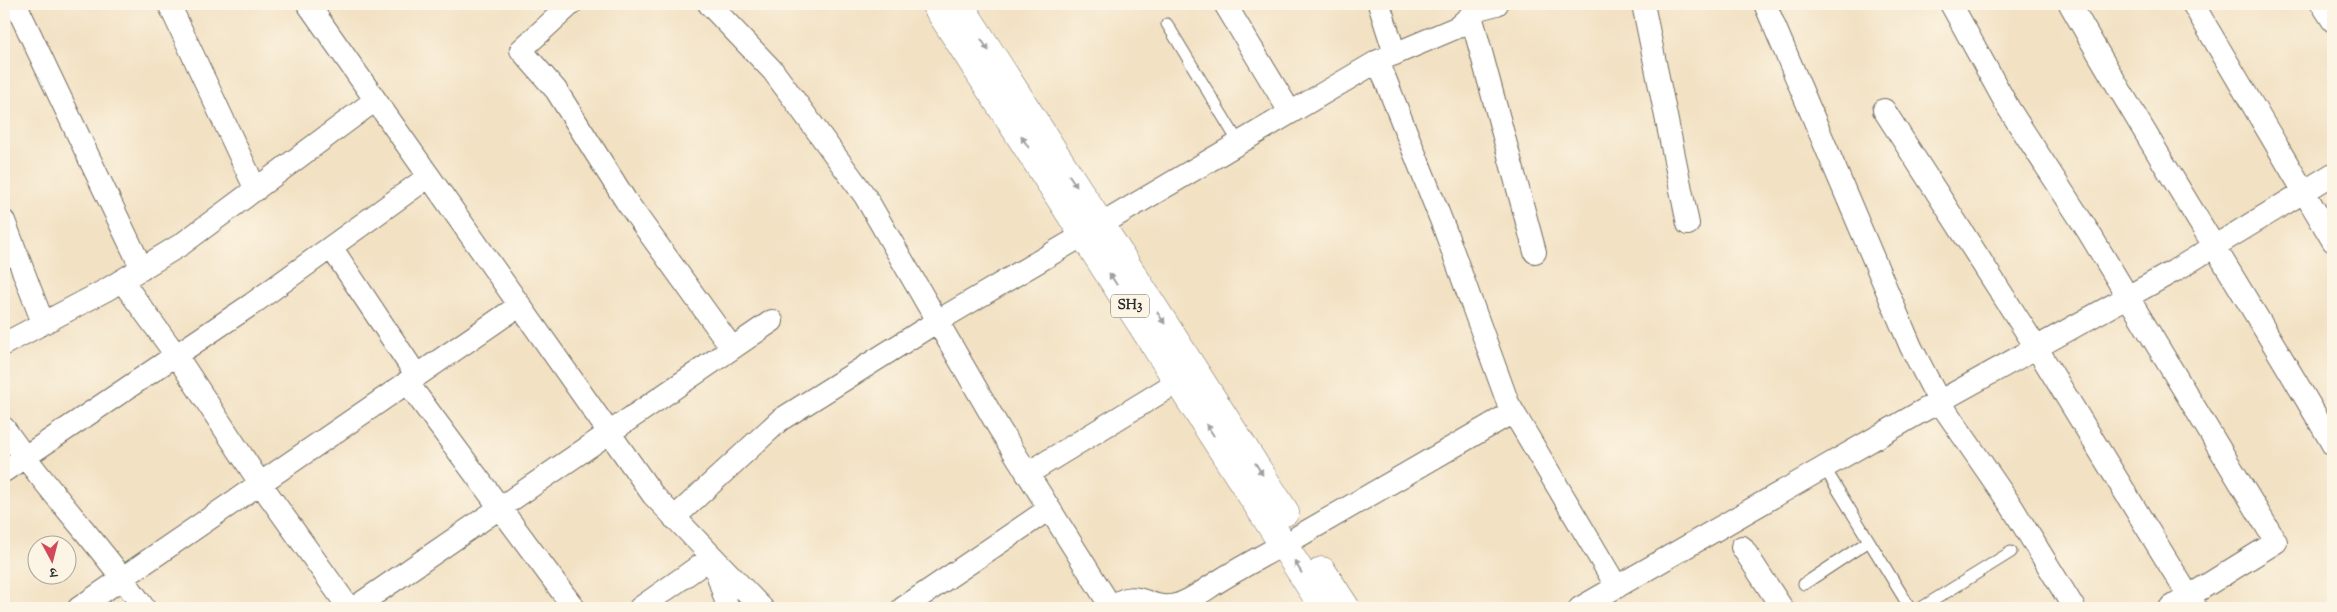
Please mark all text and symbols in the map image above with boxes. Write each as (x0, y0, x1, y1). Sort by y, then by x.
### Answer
one-way arrow (981, 38, 990, 51)
one-way arrow (1020, 136, 1029, 149)
one-way arrow (1069, 175, 1078, 188)
one-way arrow (1108, 272, 1118, 285)
road number: SH3 (1111, 294, 1149, 318)
one-way arrow (1157, 311, 1166, 325)
one-way arrow (1205, 423, 1215, 437)
one-way arrow (1254, 463, 1263, 476)
north arrow (28, 534, 78, 584)
text: उ (48, 560, 59, 581)
one-way arrow (1293, 560, 1303, 574)

